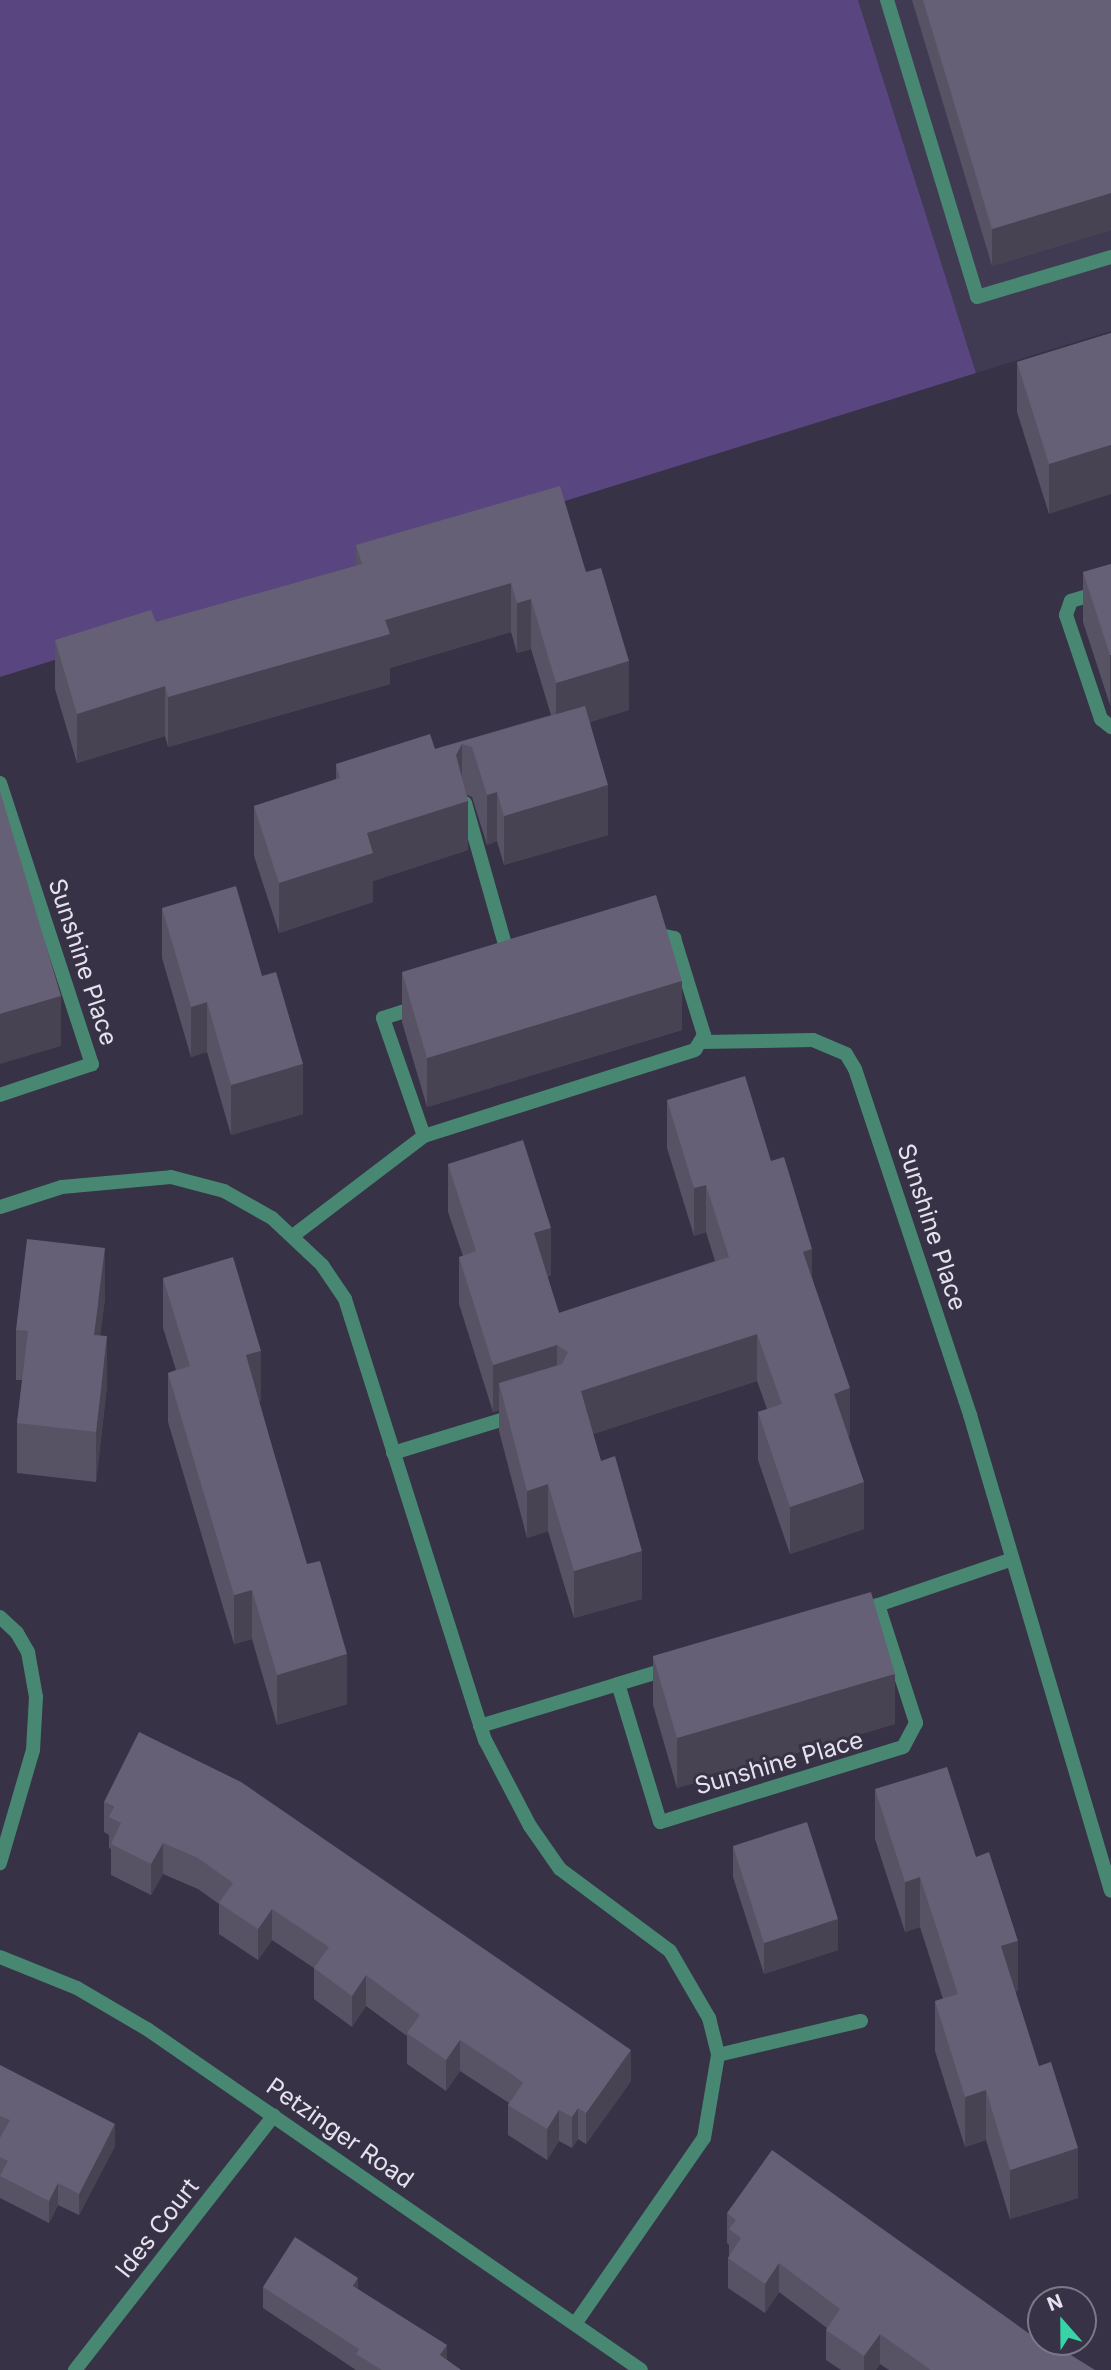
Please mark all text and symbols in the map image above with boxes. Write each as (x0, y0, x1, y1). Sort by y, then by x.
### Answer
street label: Sunshine Place (42, 875, 124, 1049)
street label: Sunshine Place (891, 1140, 973, 1314)
street label: Sunshine Place (692, 1725, 866, 1801)
street label: Petzinger Road (261, 2072, 419, 2194)
street label: Ides Court (109, 2173, 205, 2283)
north arrow (1027, 2286, 1097, 2356)
text: N (1044, 2289, 1066, 2316)

